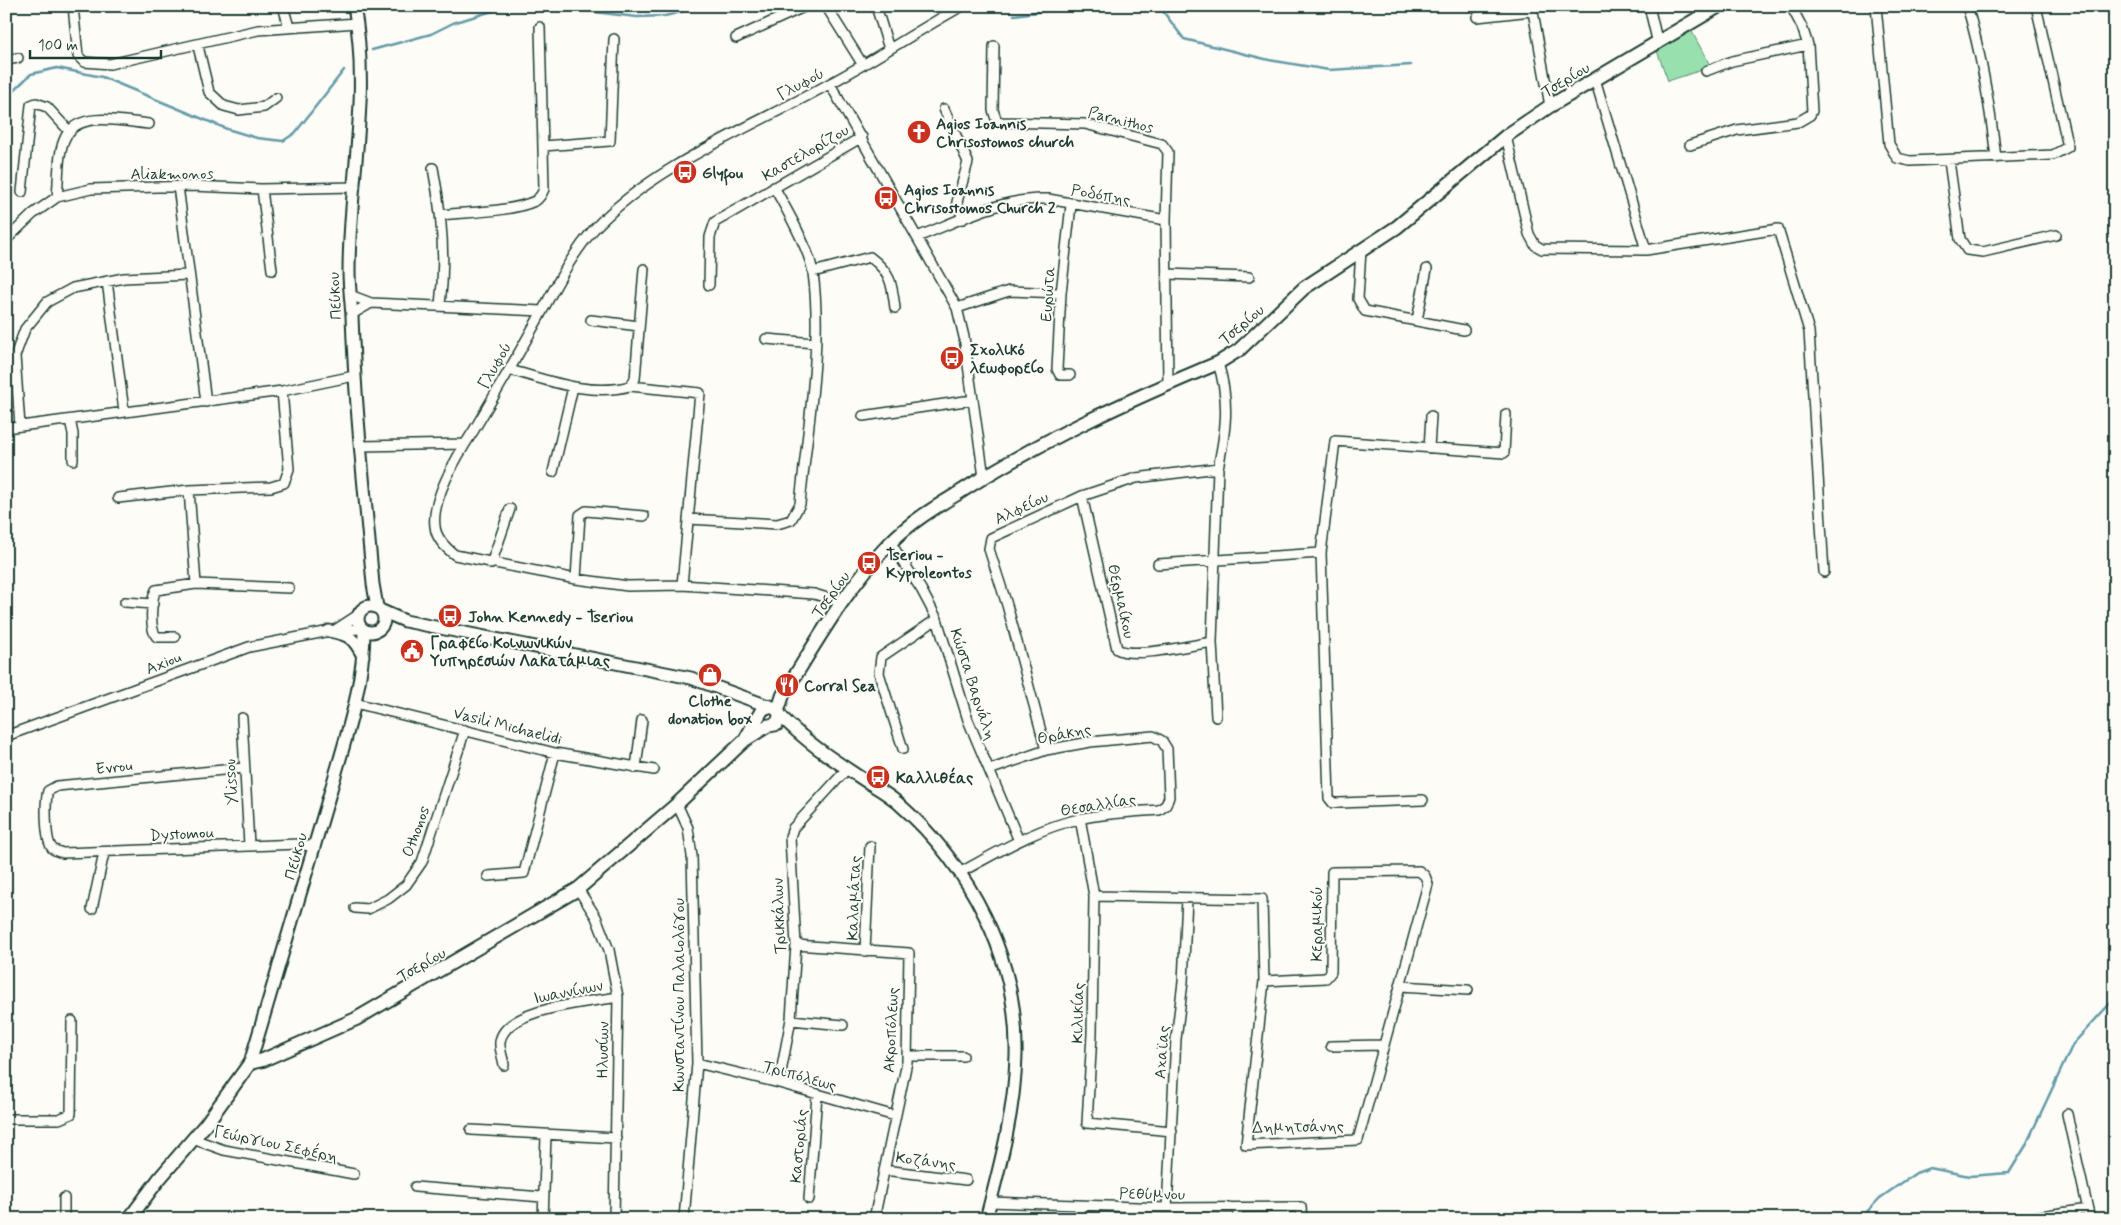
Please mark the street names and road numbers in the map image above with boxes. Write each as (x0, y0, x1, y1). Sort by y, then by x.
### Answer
street label: Τσερίου (1538, 58, 1594, 103)
street label: Γλυφού (773, 63, 828, 105)
street label: Parnithos (1086, 102, 1155, 139)
street label: Καστελορίζου (758, 120, 853, 187)
street label: Aliakmonos (130, 164, 214, 185)
street label: Ροδόπης (1069, 180, 1132, 211)
street label: Ευρώτα (1036, 266, 1061, 322)
street label: Πεύκου (324, 271, 347, 320)
street label: Τσερίου (1215, 300, 1269, 350)
street label: Γλυφού (474, 339, 517, 393)
street label: Αλφείου (991, 487, 1052, 530)
street label: Θερμαίκου (1102, 562, 1139, 641)
street label: Τσερίου (807, 567, 855, 623)
street label: Κώστα Βαρνάλη (945, 626, 1001, 743)
street label: Axiou (143, 647, 185, 680)
street label: Vasili Michaelidi (451, 703, 565, 750)
street label: Θράκης (1035, 719, 1093, 750)
street label: Evrou (95, 755, 134, 780)
street label: Ylissou (220, 758, 243, 806)
street label: Θεσαλλίας (1059, 789, 1138, 822)
street label: Othonos (398, 803, 435, 860)
street label: Dystomou (149, 822, 215, 847)
street label: Πεύκου (280, 831, 313, 882)
street label: Καλαμάτας (843, 855, 866, 941)
street label: Τρικκάλων (768, 878, 791, 954)
street label: Κεραμικού (1307, 886, 1328, 962)
street label: Κωνσταντίνου Παλαιολόγου (669, 898, 690, 1092)
street label: Τσερίου (393, 943, 450, 988)
street label: Ιωαννίνων (532, 975, 605, 1010)
street label: Κιλικίας (1067, 983, 1090, 1043)
street label: Ακροπόλεως (879, 987, 904, 1073)
street label: Ηλυσίων (593, 1021, 614, 1079)
street label: Αχαϊας (1150, 1025, 1175, 1080)
street label: Τριπόλεως (760, 1056, 839, 1097)
street label: Καστοριάς (786, 1108, 813, 1184)
street label: Δημητσάνης (1252, 1116, 1344, 1139)
street label: Γεώργιου Σεφέρη (212, 1120, 340, 1168)
street label: Κοζάνης (894, 1147, 957, 1176)
street label: Ρεθύμνου (1119, 1183, 1185, 1206)

